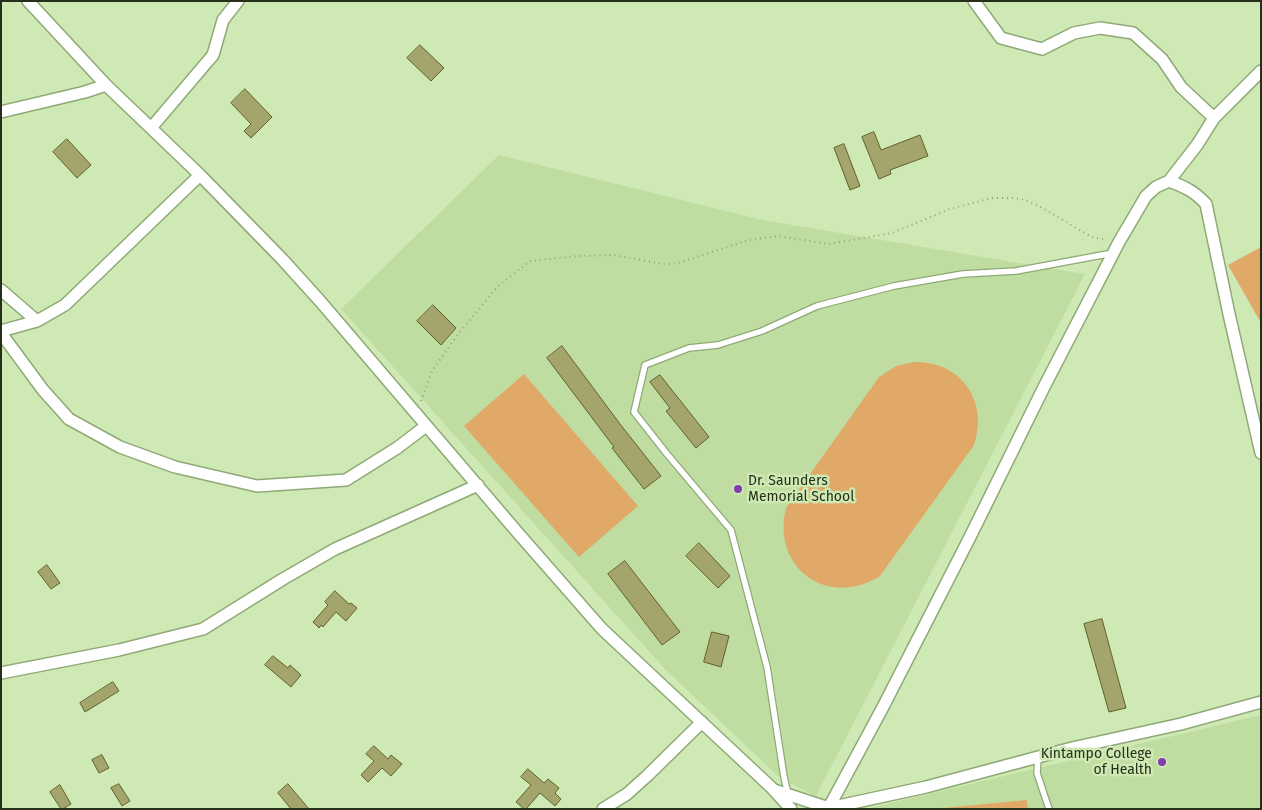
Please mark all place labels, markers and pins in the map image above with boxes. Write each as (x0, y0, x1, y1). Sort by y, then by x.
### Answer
place label: Dr. Saunders Memorial School (748, 473, 854, 506)
marker: Dr. Saunders Memorial School (732, 483, 744, 495)
place label: Kintampo College of Health (1041, 746, 1152, 779)
marker: Kintampo College of Health (1156, 756, 1168, 768)

